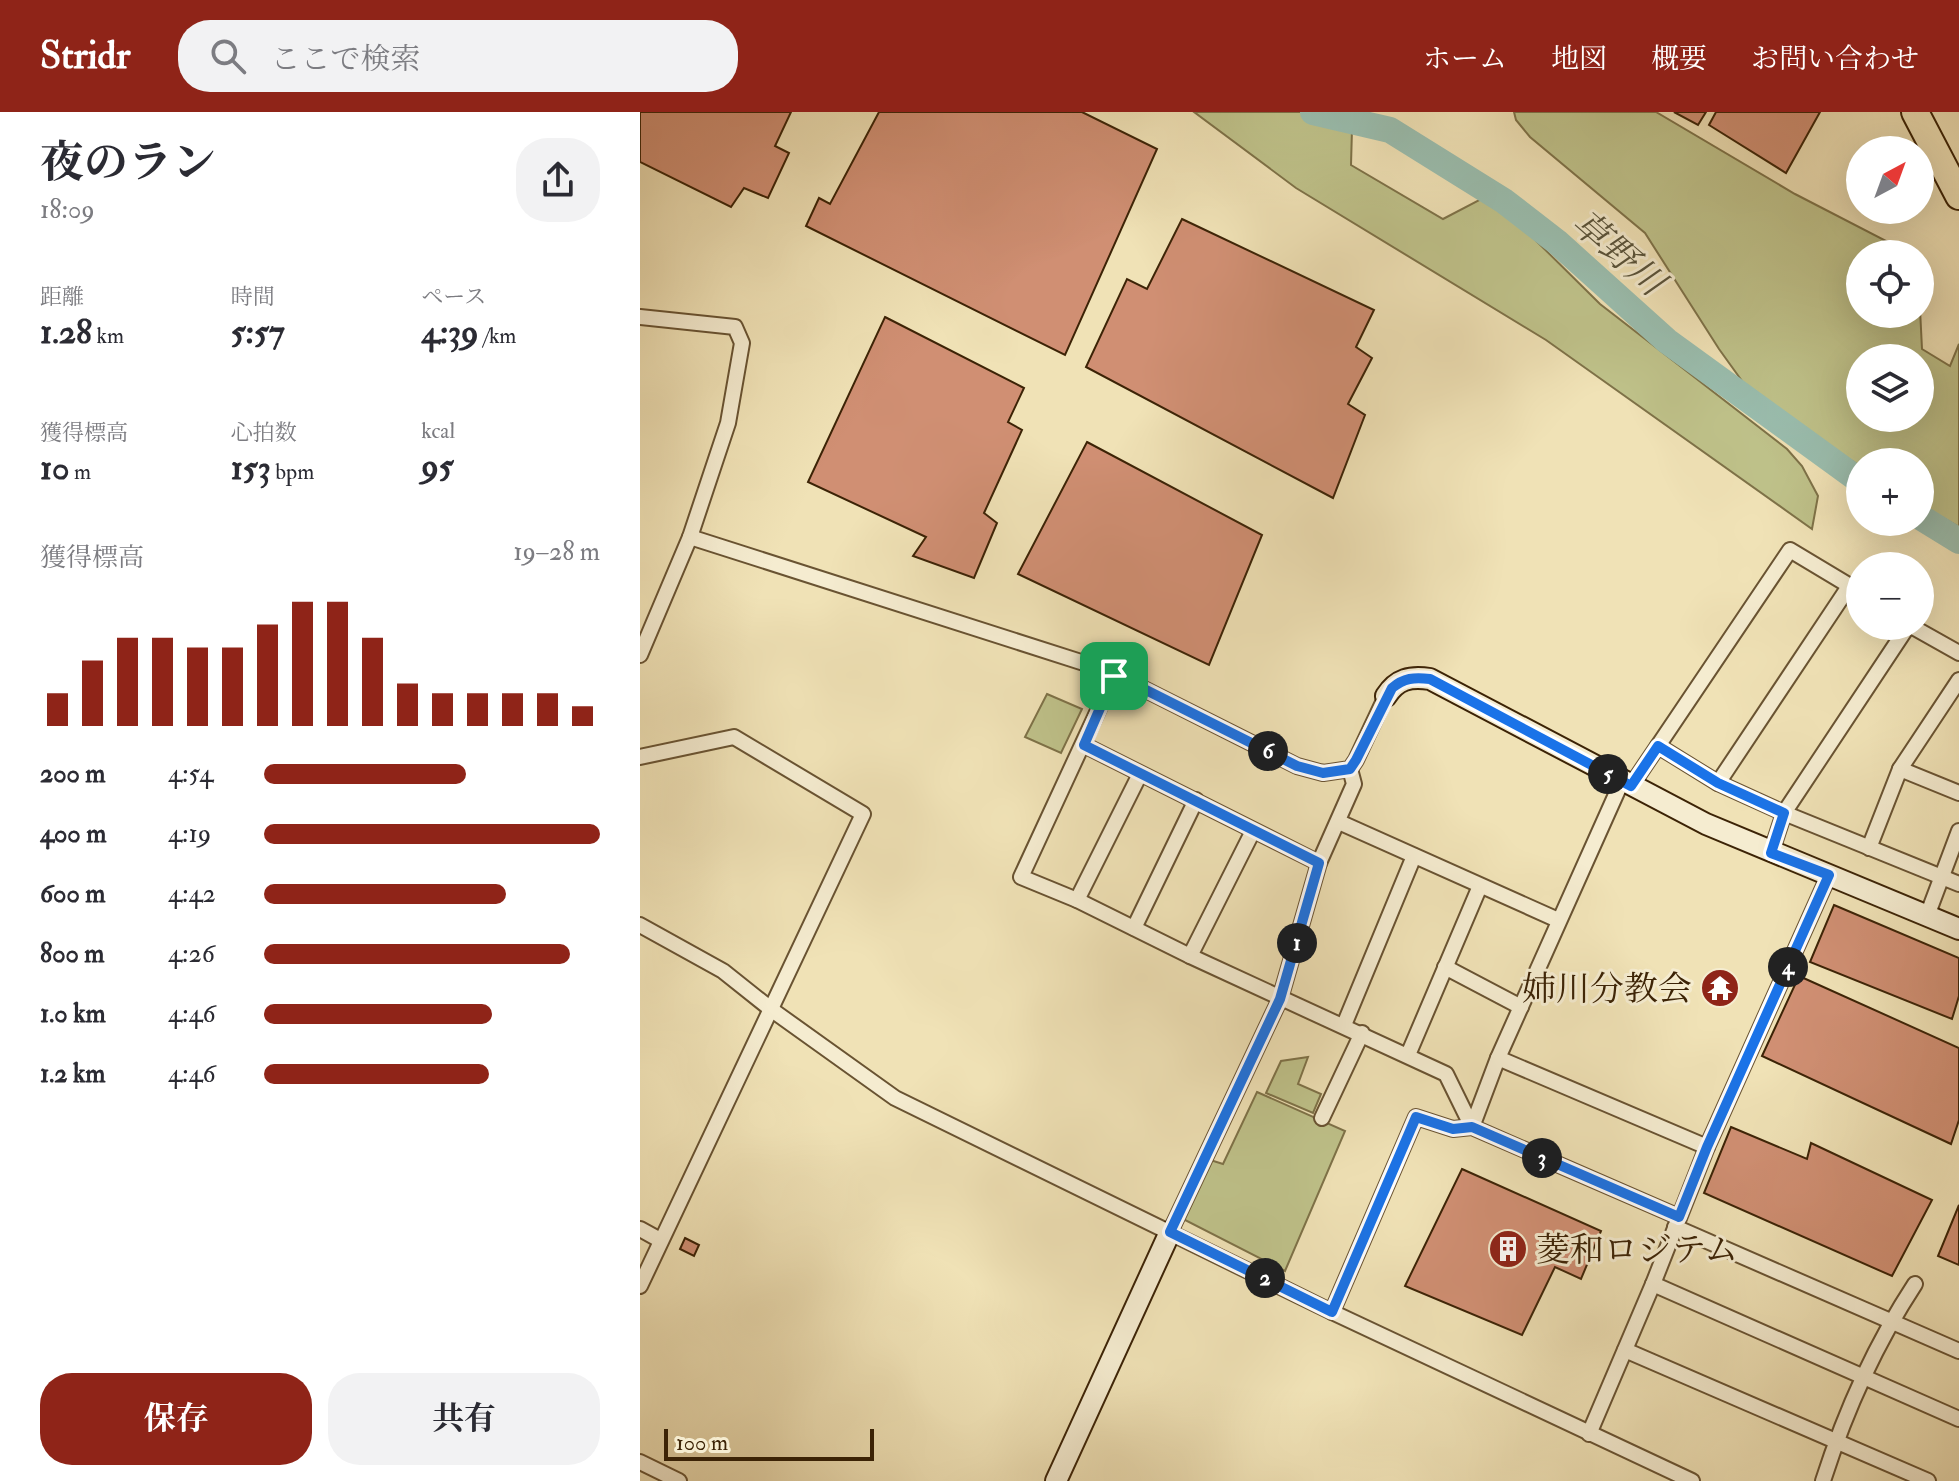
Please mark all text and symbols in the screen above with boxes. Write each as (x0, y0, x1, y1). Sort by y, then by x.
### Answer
search box (178, 20, 738, 92)
text: Stridr (40, 32, 130, 80)
icon: search (206, 34, 250, 78)
text: ここで検索 (270, 41, 420, 78)
text: ホーム (1423, 42, 1507, 77)
text: 地図 (1551, 42, 1607, 77)
text: 概要 (1651, 42, 1707, 77)
text: お問い合わせ (1751, 42, 1919, 77)
text: 夜のラン (40, 136, 216, 191)
north arrow (1846, 136, 1934, 224)
map controls (1846, 136, 1934, 640)
button: share (516, 138, 600, 222)
text: 18:09 (40, 194, 95, 226)
water label: 草野川 (1562, 201, 1677, 308)
button: locate (1846, 240, 1934, 328)
text: 距離 (40, 283, 84, 311)
text: 時間 (231, 283, 275, 311)
text: ペース (421, 283, 486, 311)
text: 1.28 (40, 311, 92, 354)
text: 5:57 (231, 311, 285, 354)
text: 4:39 (421, 311, 479, 354)
text: km (92, 322, 124, 350)
text: /km (479, 322, 516, 350)
button: layers (1846, 344, 1934, 432)
text: kcal (421, 417, 455, 445)
text: 獲得標高 (40, 419, 128, 447)
text: 心拍数 (231, 419, 297, 447)
text: 95 (421, 445, 454, 488)
text: 10 (40, 447, 69, 490)
text: 153 (231, 447, 271, 490)
button: + (1846, 448, 1934, 536)
text: m (69, 458, 91, 486)
text: bpm (271, 458, 314, 486)
text: 19–28 m (513, 536, 600, 568)
text: 獲得標高 (40, 542, 144, 574)
button: − (1846, 552, 1934, 640)
pin (1080, 642, 1148, 710)
icon: arrive (1092, 654, 1136, 698)
pin: 6 (1248, 731, 1288, 771)
text: 6 (1262, 737, 1274, 765)
pin: 5 (1588, 754, 1628, 794)
text: 200 m (40, 758, 105, 790)
text: 4:54 (168, 758, 213, 790)
text: 5 (1603, 760, 1613, 788)
text: 400 m (40, 818, 106, 850)
text: 4:19 (168, 818, 211, 850)
text: 600 m (40, 878, 105, 910)
text: 4:42 (168, 878, 216, 910)
pin: 1 (1277, 923, 1317, 963)
text: 1 (1293, 929, 1301, 957)
text: 800 m (40, 938, 105, 970)
text: 4:26 (168, 938, 215, 970)
pin: 4 (1768, 947, 1808, 987)
text: 4 (1782, 953, 1794, 981)
temple icon: 姉川分教会 (1699, 967, 1741, 1009)
place label: 姉川分教会 (1522, 968, 1692, 1011)
text: 1.0 km (40, 998, 106, 1030)
text: 4:46 (168, 998, 216, 1030)
text: 1.2 km (40, 1058, 106, 1090)
text: 4:46 (168, 1058, 216, 1090)
pin: 3 (1522, 1138, 1562, 1178)
text: 3 (1538, 1144, 1546, 1172)
building icon: 菱和ロジテム (1487, 1228, 1529, 1270)
place label: 菱和ロジテム (1536, 1229, 1738, 1272)
pin: 2 (1245, 1258, 1285, 1298)
text: 2 (1259, 1264, 1271, 1292)
button: 保存 (40, 1373, 312, 1465)
button: 共有 (328, 1373, 600, 1465)
scale bar (664, 1425, 874, 1461)
text: 100 m (676, 1429, 728, 1457)

